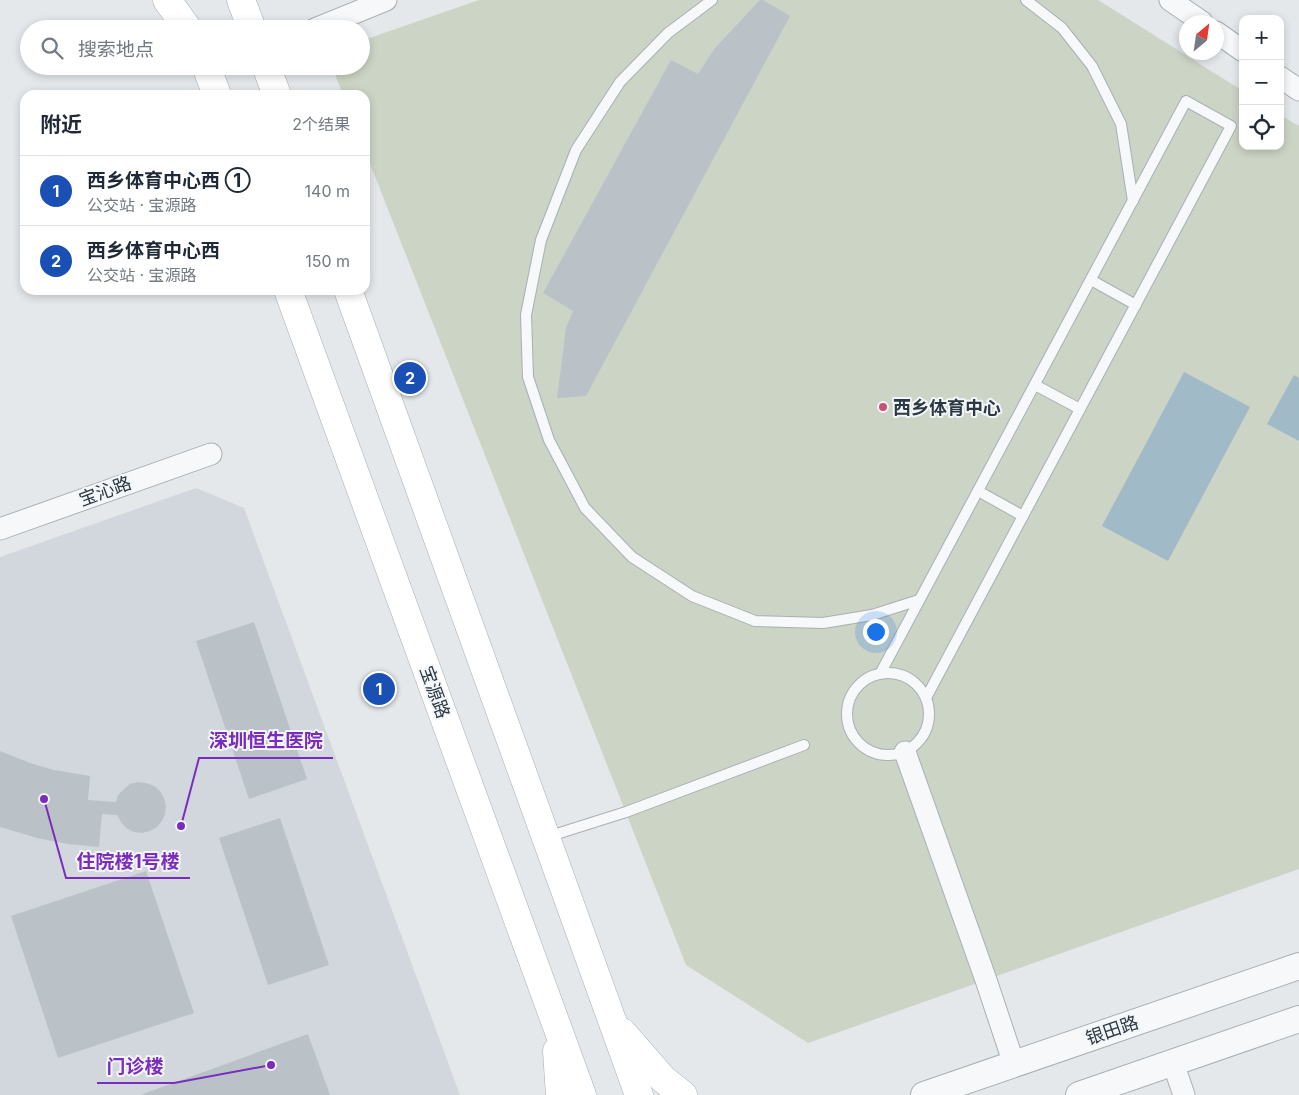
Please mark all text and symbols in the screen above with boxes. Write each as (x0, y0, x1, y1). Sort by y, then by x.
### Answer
north arrow (1179, 15, 1224, 60)
map controls (1239, 15, 1284, 150)
button: + (1239, 15, 1284, 60)
search box (20, 20, 370, 75)
icon: search (38, 34, 66, 62)
text: 搜索地点 (78, 38, 154, 61)
button: − (1239, 60, 1284, 105)
button: locate (1239, 105, 1284, 150)
text: 附近 (40, 112, 82, 137)
text: 2个结果 (292, 114, 350, 134)
text: 西乡体育中心西 ① (87, 169, 251, 192)
text: 1 (53, 181, 59, 201)
text: 140 m (305, 181, 350, 201)
text: 公交站 · 宝源路 (87, 195, 197, 215)
text: 西乡体育中心西 (87, 239, 220, 262)
text: 2 (51, 251, 61, 271)
text: 150 m (305, 251, 350, 271)
text: 公交站 · 宝源路 (87, 265, 197, 285)
pin: 2 (394, 359, 426, 397)
place label: 西乡体育中心 (893, 397, 1001, 418)
marker: 西乡体育中心 (877, 401, 889, 413)
street label: 宝沁路 (76, 472, 134, 510)
your location (863, 619, 889, 645)
street label: 宝源路 (416, 663, 454, 721)
pin: 1 (363, 670, 395, 708)
callout: 深圳恒生医院 (199, 724, 333, 758)
text: 深圳恒生医院 (209, 729, 323, 752)
callout: 住院楼1号楼 (66, 844, 190, 878)
text: 住院楼1号楼 (76, 850, 180, 873)
street label: 银田路 (1083, 1011, 1141, 1049)
callout: 门诊楼 (97, 1049, 174, 1083)
text: 门诊楼 (106, 1055, 164, 1078)

